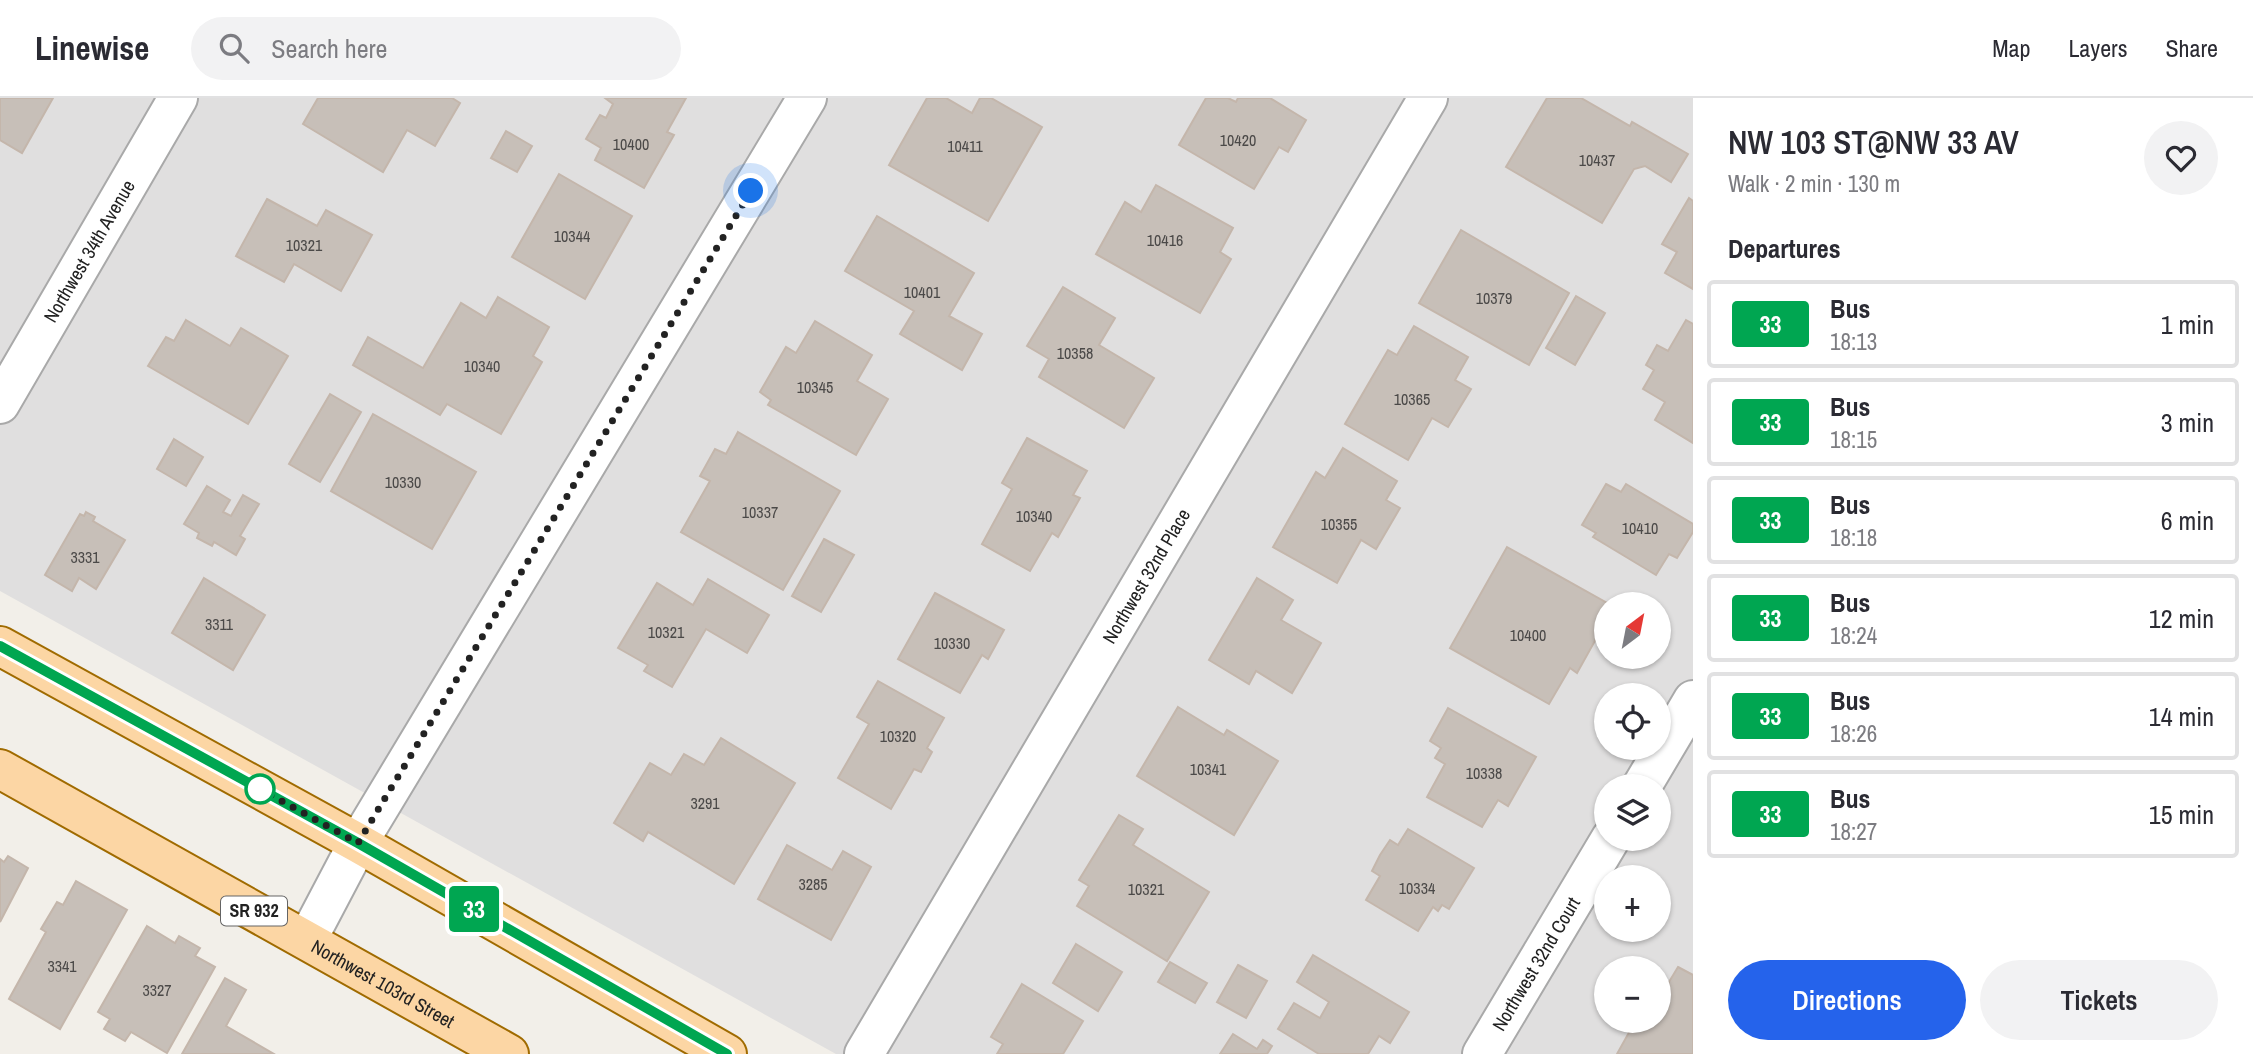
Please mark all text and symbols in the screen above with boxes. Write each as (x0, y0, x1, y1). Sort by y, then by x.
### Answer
search box (191, 17, 681, 80)
text: Linewise (35, 26, 149, 70)
icon: search (215, 29, 253, 67)
text: Search here (271, 31, 387, 66)
text: Map (1992, 32, 2030, 64)
text: Layers (2068, 32, 2127, 64)
text: Share (2165, 32, 2218, 64)
text: NW 103 ST@NW 33 AV (1728, 120, 2019, 164)
button: heart (2144, 121, 2218, 195)
house number: 10420 (1220, 129, 1256, 151)
house number: 10400 (613, 133, 649, 155)
house number: 10411 (947, 135, 983, 157)
house number: 10437 (1579, 149, 1615, 171)
text: Walk · 2 min · 130 m (1728, 168, 1900, 199)
your location (733, 173, 768, 208)
street label: Northwest 34th Avenue (37, 175, 141, 327)
house number: 10344 (554, 225, 590, 247)
house number: 10416 (1147, 229, 1183, 251)
text: Departures (1728, 231, 1841, 266)
house number: 10321 (286, 234, 323, 256)
house number: 10401 (904, 281, 941, 303)
house number: 10379 (1476, 287, 1512, 309)
text: Bus (1830, 291, 1870, 326)
text: 1 min (2161, 307, 2214, 342)
text: 33 (1760, 308, 1781, 340)
text: 18:13 (1830, 326, 1877, 357)
house number: 10358 (1057, 342, 1093, 364)
house number: 10340 (464, 355, 500, 377)
house number: 10345 (797, 376, 833, 398)
house number: 10365 (1394, 388, 1430, 410)
text: Bus (1830, 389, 1870, 424)
text: 3 min (2161, 405, 2214, 440)
text: 33 (1760, 406, 1781, 438)
text: 18:15 (1830, 424, 1877, 455)
house number: 10330 (385, 471, 421, 493)
text: Bus (1830, 487, 1870, 522)
house number: 10337 (742, 501, 778, 523)
text: 6 min (2161, 503, 2214, 538)
street label: Northwest 32nd Place (1096, 504, 1196, 648)
text: 33 (1760, 504, 1781, 536)
house number: 10340 (1016, 505, 1052, 527)
house number: 10355 (1321, 513, 1357, 535)
house number: 10410 (1622, 517, 1658, 539)
text: 18:18 (1830, 522, 1877, 553)
house number: 3331 (70, 546, 100, 568)
text: Bus (1830, 585, 1870, 620)
north arrow (1594, 592, 1671, 668)
map controls (1594, 592, 1671, 1033)
text: 12 min (2149, 601, 2214, 636)
text: 33 (1760, 602, 1781, 634)
house number: 3311 (205, 613, 234, 635)
text: 18:24 (1830, 620, 1877, 651)
house number: 10321 (648, 621, 685, 643)
house number: 10400 (1510, 624, 1546, 646)
house number: 10330 (934, 632, 970, 654)
button: locate (1594, 683, 1671, 760)
text: Bus (1830, 683, 1870, 718)
text: 14 min (2149, 699, 2214, 734)
text: 33 (1760, 700, 1781, 732)
text: 18:26 (1830, 718, 1877, 749)
house number: 10320 (880, 725, 916, 747)
house number: 10341 (1190, 758, 1227, 780)
house number: 10338 (1466, 762, 1502, 784)
unlabelled marker (245, 774, 275, 804)
button: layers (1594, 774, 1671, 851)
text: Bus (1830, 781, 1870, 816)
house number: 3291 (690, 792, 720, 814)
text: 15 min (2149, 797, 2214, 832)
text: 33 (1760, 798, 1781, 830)
text: 18:27 (1830, 816, 1877, 847)
button: + (1594, 865, 1671, 942)
house number: 3285 (798, 873, 828, 895)
house number: 10334 (1399, 877, 1435, 899)
house number: 10321 (1128, 878, 1165, 900)
line badge: 33 (442, 886, 505, 932)
street label: Northwest 32nd Court (1486, 892, 1586, 1036)
text: 33 (463, 893, 485, 925)
road number: SR 932 (221, 896, 287, 926)
street label: Northwest 103rd Street (307, 933, 460, 1034)
house number: 3341 (47, 955, 77, 977)
button: − (1594, 956, 1671, 1033)
button: Directions (1728, 960, 1966, 1040)
button: Tickets (1980, 960, 2218, 1040)
house number: 3327 (142, 979, 172, 1001)

